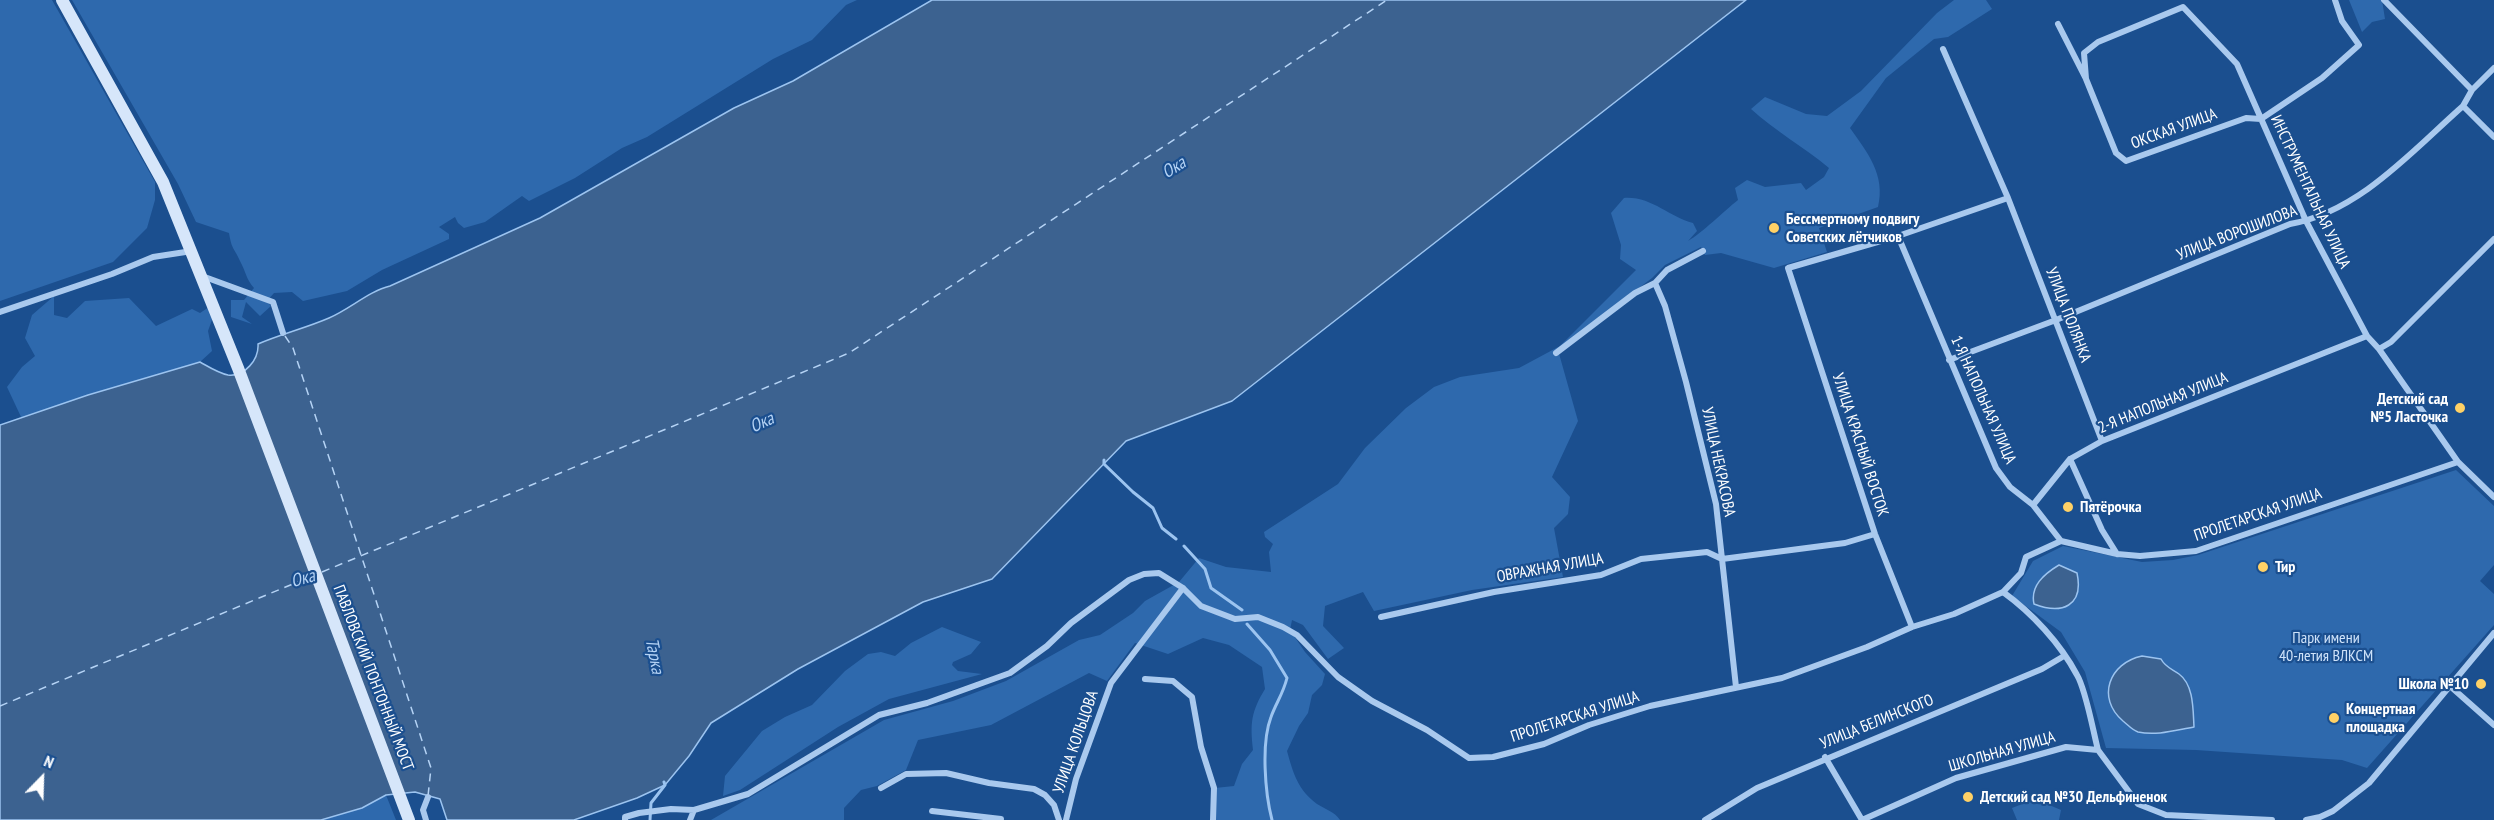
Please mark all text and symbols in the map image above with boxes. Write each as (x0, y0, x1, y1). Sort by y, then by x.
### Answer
street label: ОКСКАЯ УЛИЦА (2128, 105, 2220, 153)
street label: ИНСТРУМЕНТАЛЬНАЯ УЛИЦА (2266, 112, 2354, 272)
water label: Ока (1158, 152, 1190, 184)
street label: УЛИЦА ВОРОШИЛОВА (2174, 201, 2300, 265)
place label: Бессмертному подвигу Советских лётчиков (1786, 209, 1919, 247)
marker: Бессмертному подвигу Советских лётчиков (1767, 221, 1781, 235)
street label: УЛИЦА ПОЛЯНКА (2041, 265, 2095, 365)
street label: 1-Я НАПОЛЬНАЯ УЛИЦА (1946, 333, 2020, 467)
street label: 2-Я НАПОЛЬНАЯ УЛИЦА (2095, 368, 2231, 438)
street label: УЛИЦА КРАСНЫЙ ВОСТОК (1828, 371, 1892, 519)
place label: Детский сад №5 Ласточка (2370, 389, 2448, 427)
marker: Детский сад №5 Ласточка (2453, 401, 2467, 415)
street label: УЛИЦА НЕКРАСОВА (1697, 406, 1739, 518)
water label: Ока (747, 408, 777, 438)
street label: ПРОЛЕТАРСКАЯ УЛИЦА (2192, 484, 2324, 546)
place label: Пятёрочка (2080, 497, 2142, 517)
marker: Пятёрочка (2061, 500, 2075, 514)
street label: ОВРАЖНАЯ УЛИЦА (1495, 549, 1605, 587)
place label: Тир (2275, 557, 2295, 577)
marker: Тир (2256, 560, 2270, 574)
water label: Ока (288, 565, 318, 593)
street label: ПАВЛОВСКИЙ ПОНТОННЫЙ МОСТ (329, 582, 417, 774)
park label: Парк имени 40-летия ВЛКСМ (2279, 628, 2373, 666)
water label: Тарка (640, 636, 668, 676)
place label: Школа №10 (2398, 674, 2469, 694)
marker: Школа №10 (2474, 677, 2488, 691)
street label: ПРОЛЕТАРСКАЯ УЛИЦА (1508, 687, 1642, 747)
street label: УЛИЦА КОЛЬЦОВА (1049, 688, 1103, 796)
street label: УЛИЦА БЕЛИНСКОГО (1817, 690, 1937, 754)
place label: Концертная площадка (2346, 699, 2415, 737)
marker: Концертная площадка (2327, 711, 2341, 725)
street label: ШКОЛЬНАЯ УЛИЦА (1947, 728, 2057, 776)
north arrow (12, 748, 72, 808)
text: N (41, 751, 57, 772)
place label: Детский сад №30 Дельфиненок (1980, 787, 2167, 807)
marker: Детский сад №30 Дельфиненок (1961, 790, 1975, 804)

